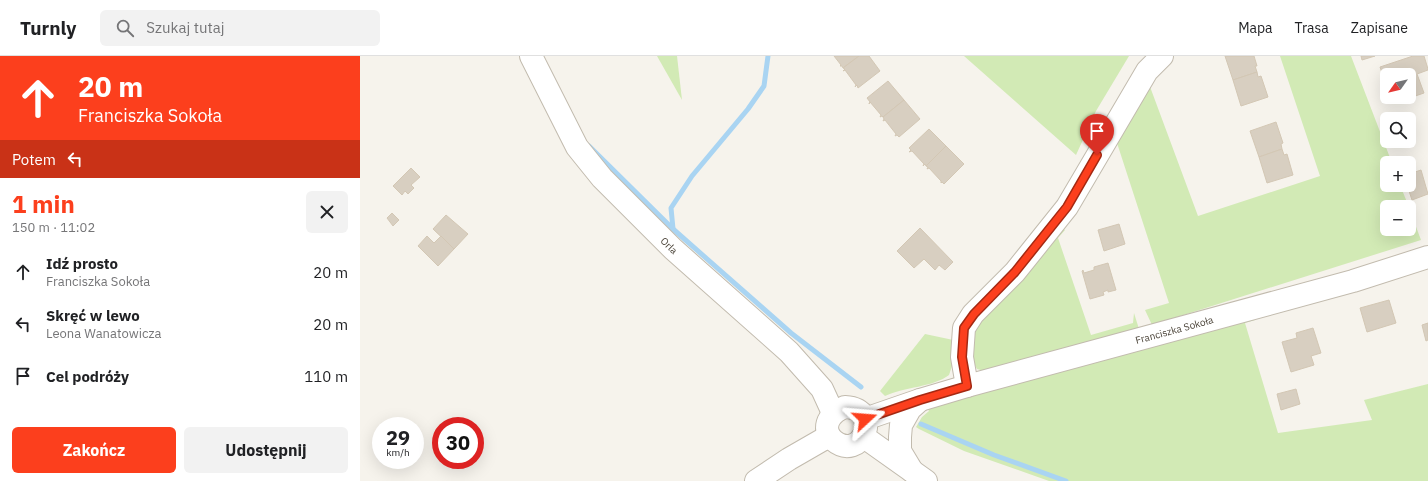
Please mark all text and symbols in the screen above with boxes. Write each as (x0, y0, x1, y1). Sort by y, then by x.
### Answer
search box (100, 10, 380, 46)
text: Turnly (20, 16, 76, 40)
icon: search (114, 17, 136, 39)
text: Szukaj tutaj (146, 18, 225, 37)
text: Mapa (1238, 19, 1273, 37)
text: Trasa (1295, 19, 1329, 37)
text: Zapisane (1351, 19, 1408, 37)
text: 20 m (78, 68, 143, 105)
north arrow (1380, 68, 1416, 104)
map controls (1380, 68, 1416, 236)
icon: ahead (12, 72, 64, 124)
text: Franciszka Sokoła (78, 104, 222, 127)
button: search (1380, 112, 1416, 148)
pin (1080, 114, 1114, 155)
icon: arrive (1086, 120, 1108, 142)
icon: left (64, 148, 86, 170)
text: Potem (12, 150, 56, 169)
button: + (1380, 156, 1416, 192)
text: 1 min (12, 188, 75, 220)
button: close (306, 191, 348, 233)
button: − (1380, 200, 1416, 236)
text: 150 m · 11:02 (12, 219, 95, 236)
street label: Orla (658, 234, 681, 257)
text: Idź prosto (46, 254, 118, 273)
icon: ahead (12, 261, 34, 283)
text: 20 m (313, 263, 348, 282)
text: Franciszka Sokoła (46, 273, 150, 290)
text: Skręć w lewo (46, 306, 140, 325)
icon: left (12, 313, 34, 335)
street label: Franciszka Sokoła (1134, 313, 1215, 346)
text: 20 m (313, 315, 348, 334)
text: Leona Wanatowicza (46, 325, 161, 342)
icon: arrive (12, 365, 34, 387)
text: Cel podróży (46, 367, 129, 386)
text: 110 m (304, 367, 348, 386)
position arrow (844, 398, 886, 440)
speed limit sign: 30 (432, 417, 484, 469)
text: 29 (386, 424, 410, 451)
button: Zakończ (12, 427, 176, 473)
button: Udostępnij (184, 427, 348, 473)
text: km/h (386, 446, 410, 459)

